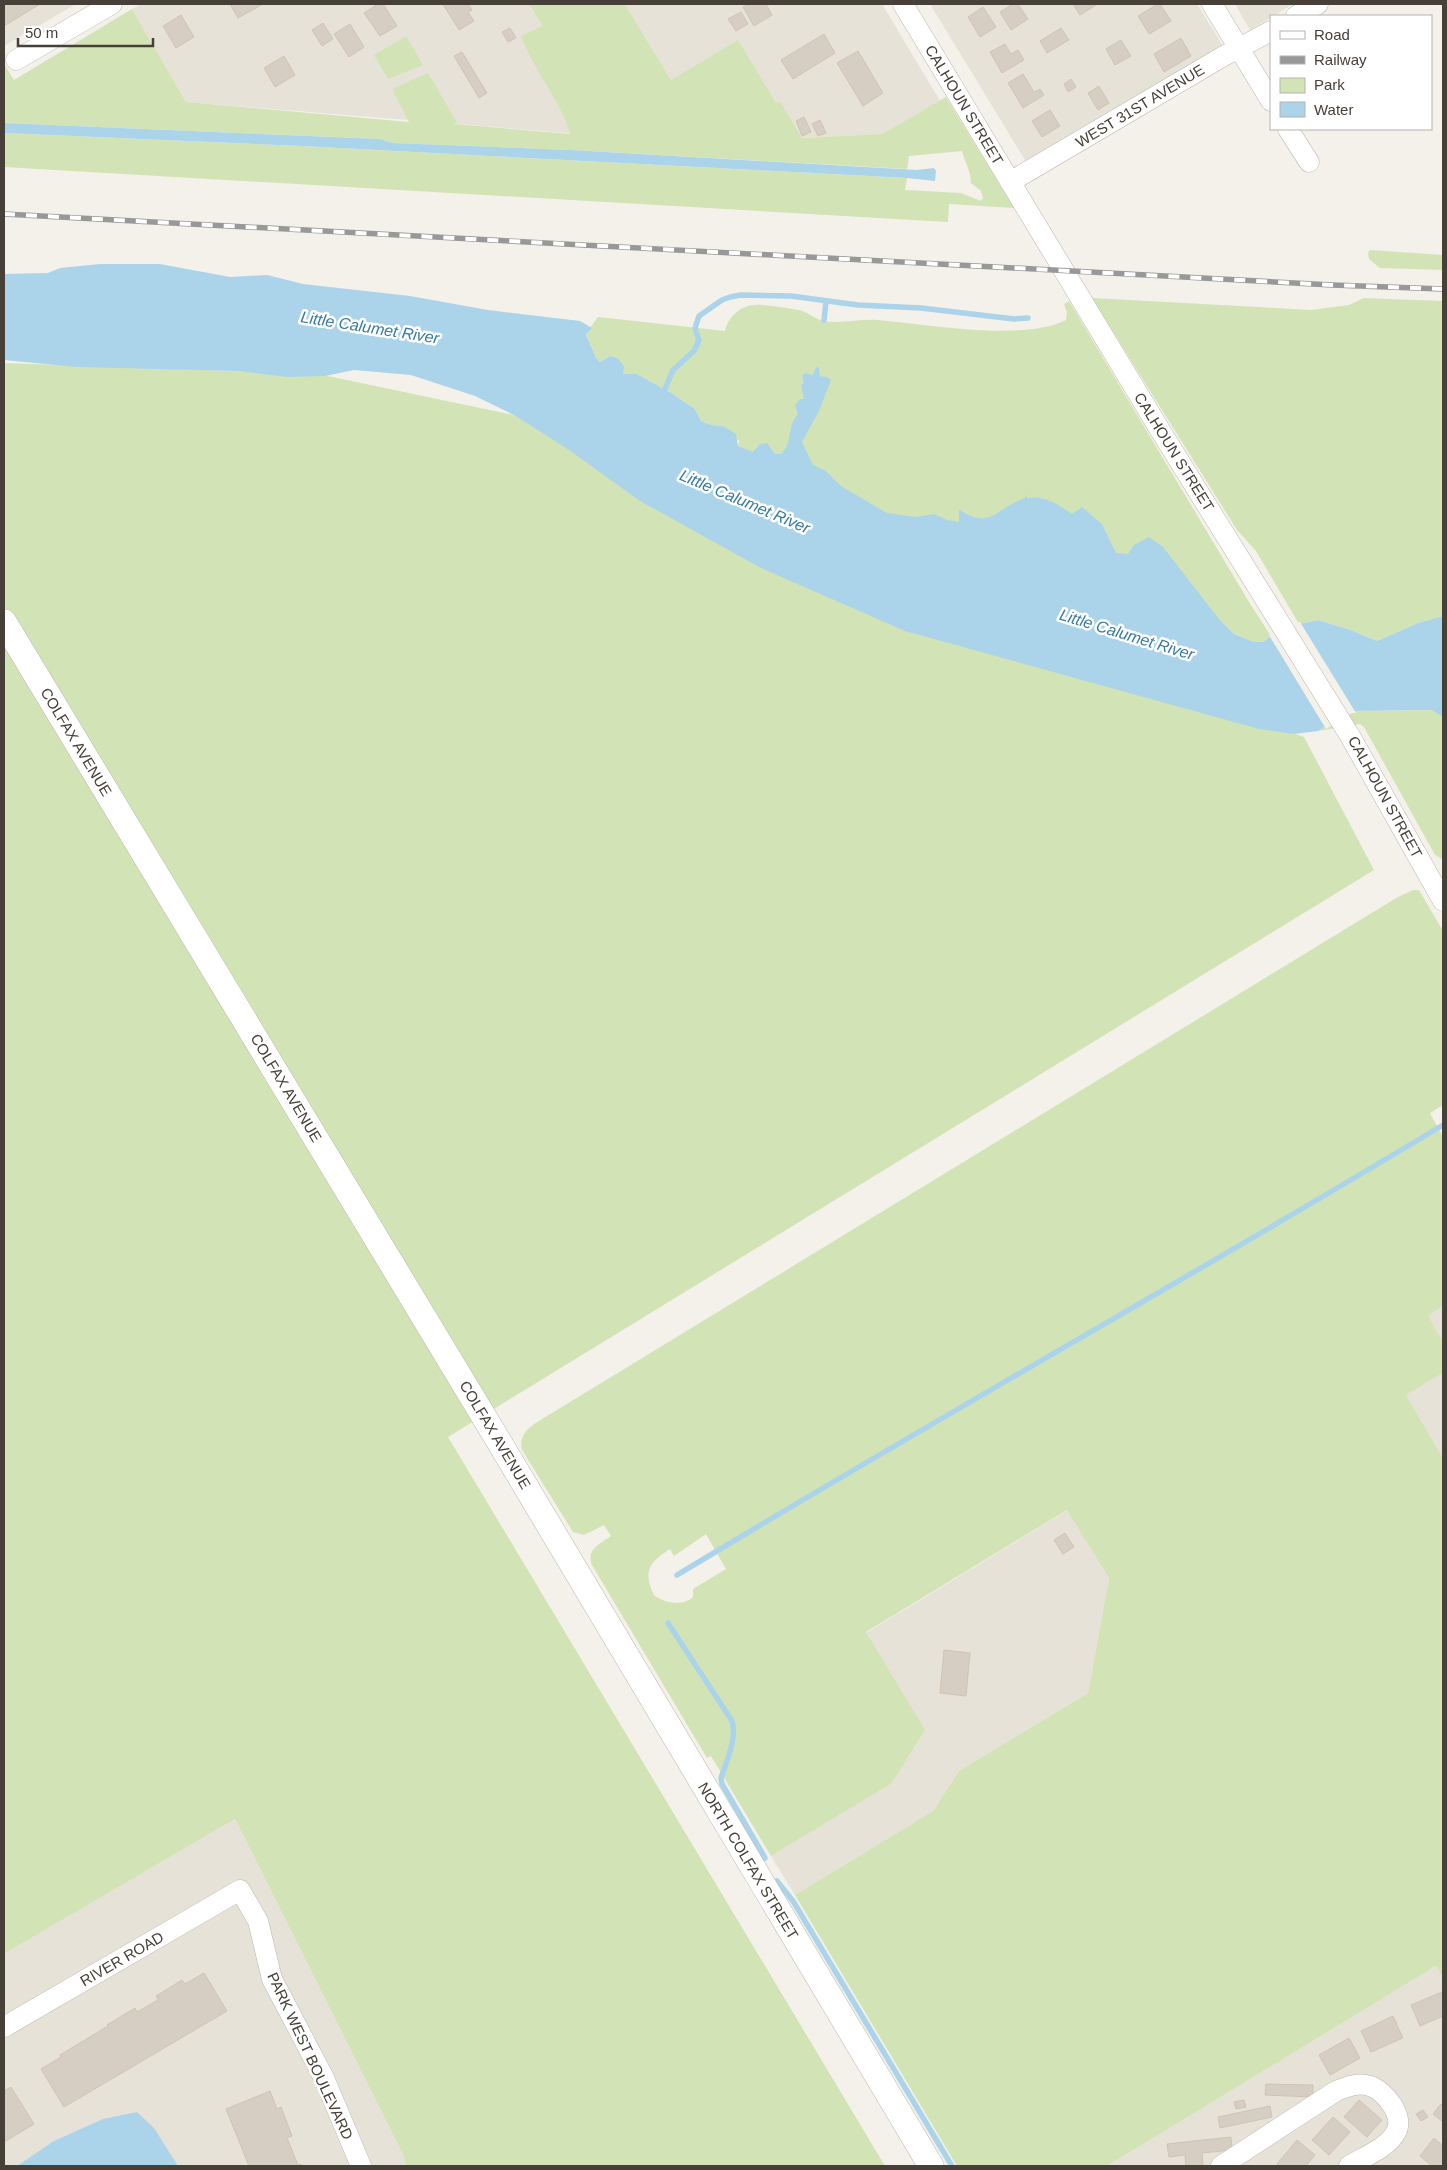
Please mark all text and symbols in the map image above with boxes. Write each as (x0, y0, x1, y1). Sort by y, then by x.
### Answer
scale bar (18, 15, 152, 47)
legend (1270, 15, 1432, 130)
text: 50 m (25, 24, 58, 41)
text: Road (1314, 26, 1350, 43)
street label: CALHOUN STREET (922, 42, 1007, 168)
text: Railway (1314, 51, 1367, 68)
street label: WEST 31ST AVENUE (1072, 61, 1207, 151)
text: Park (1314, 76, 1345, 93)
text: Water (1314, 101, 1353, 118)
water label: Little Calumet River (300, 308, 441, 347)
street label: CALHOUN STREET (1131, 389, 1218, 514)
water label: Little Calumet River (677, 466, 813, 537)
water label: Little Calumet River (1058, 606, 1197, 663)
street label: COLFAX AVENUE (37, 685, 115, 799)
street label: CALHOUN STREET (1345, 733, 1426, 861)
street label: COLFAX AVENUE (247, 1031, 325, 1145)
street label: COLFAX AVENUE (456, 1378, 534, 1492)
street label: NORTH COLFAX STREET (695, 1779, 802, 1942)
street label: RIVER ROAD (77, 1928, 167, 1989)
street label: PARK WEST BOULEVARD (264, 1969, 357, 2142)

